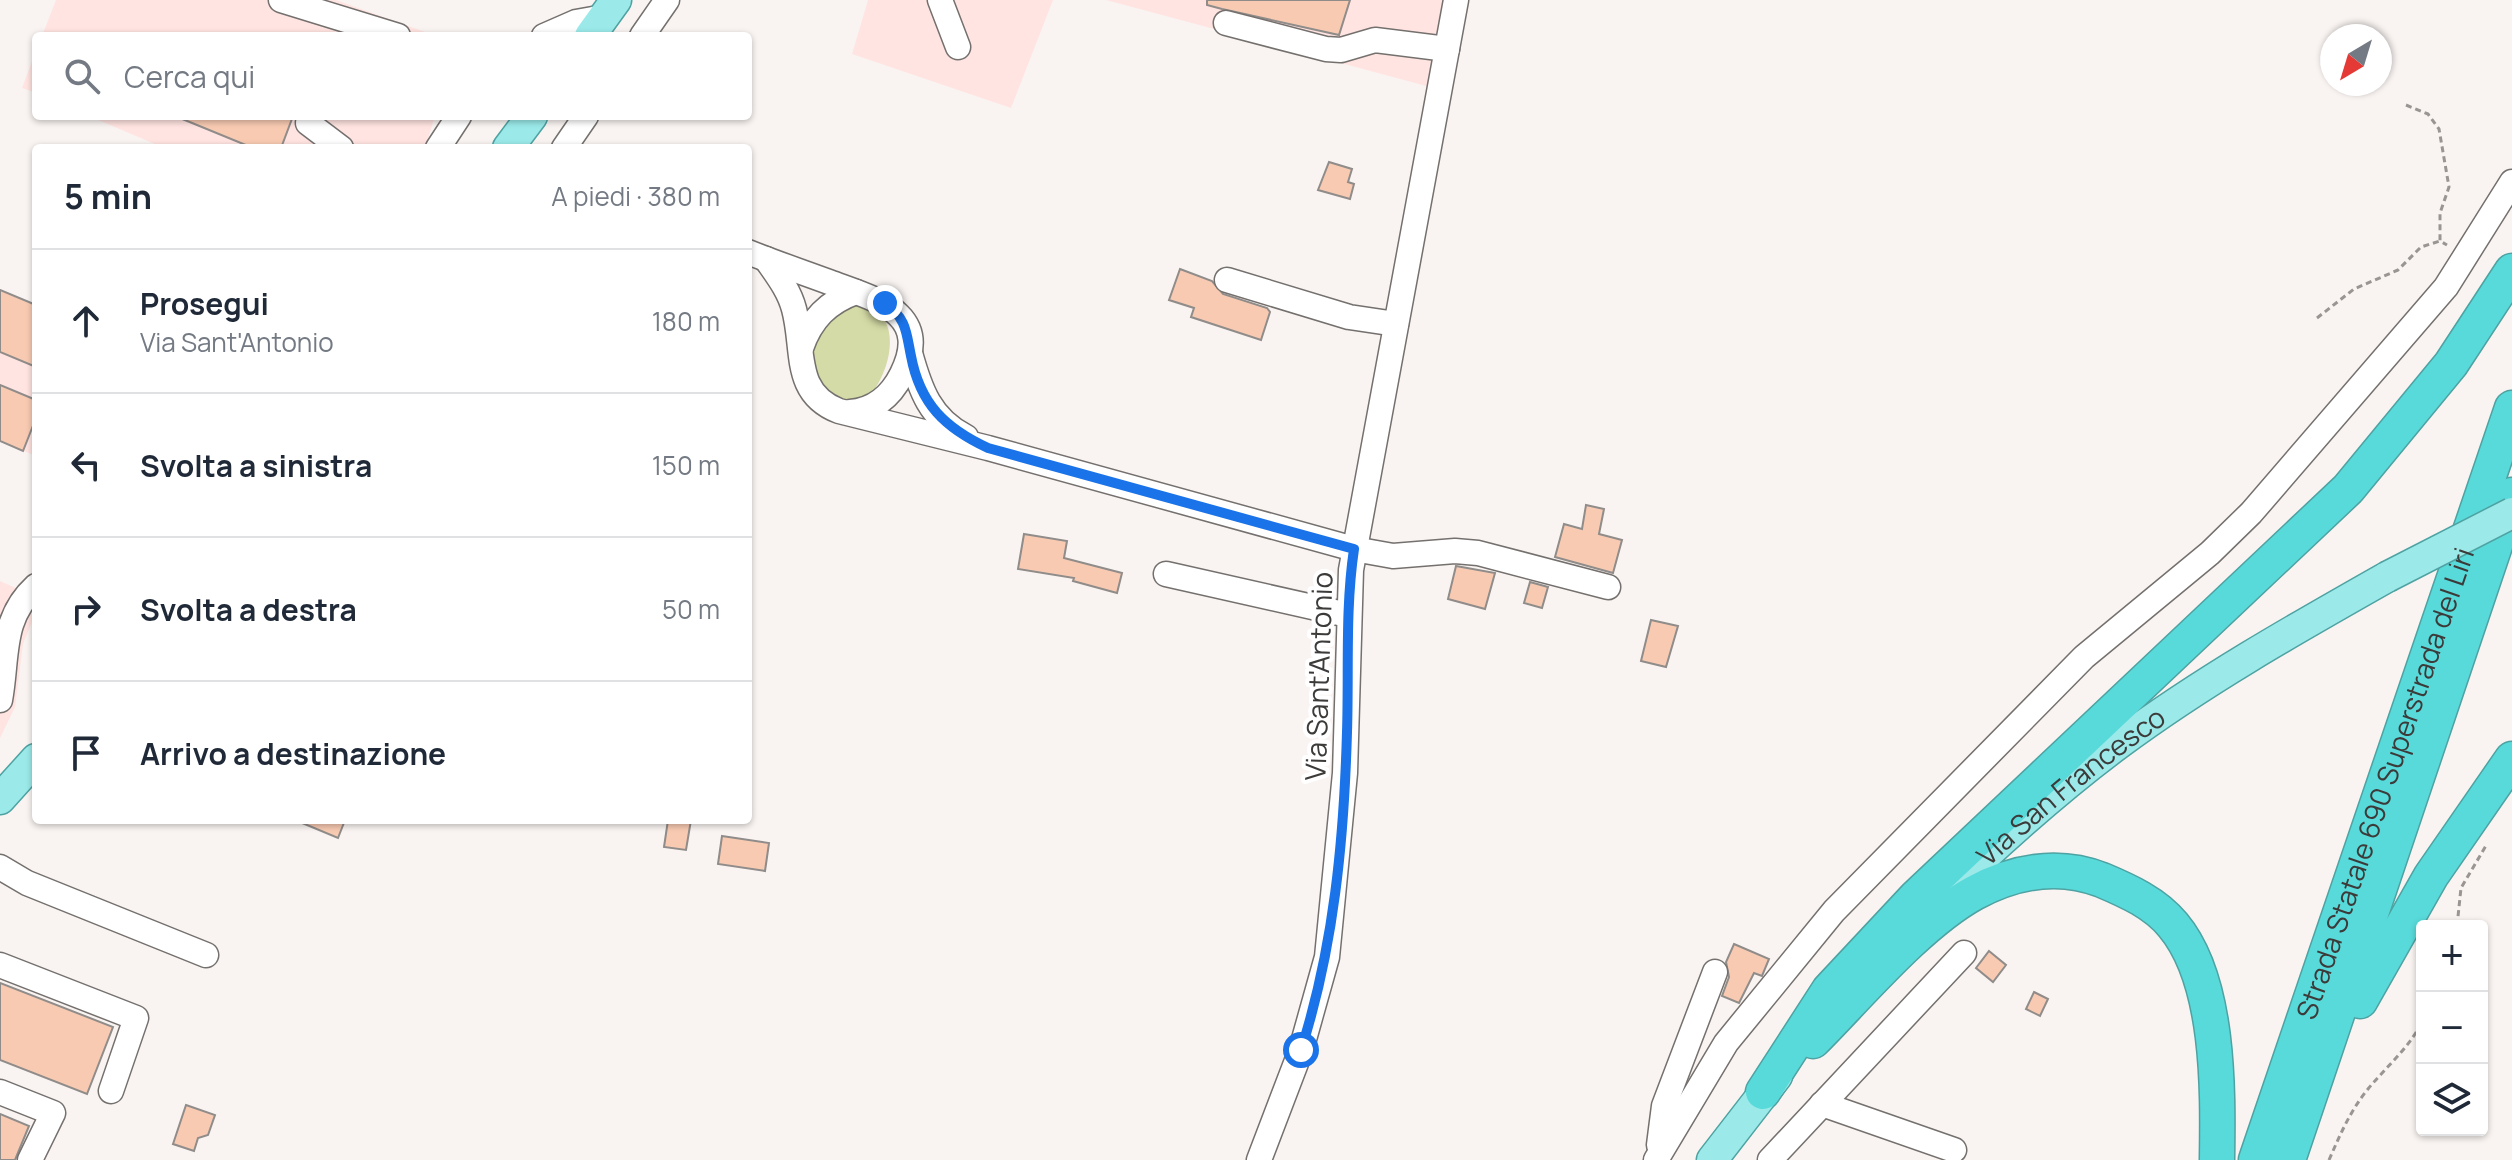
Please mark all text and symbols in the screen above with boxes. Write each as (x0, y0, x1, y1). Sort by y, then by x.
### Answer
north arrow (2320, 24, 2392, 96)
search box (32, 32, 752, 120)
icon: search (60, 54, 104, 98)
text: Cerca qui (124, 56, 255, 97)
text: 5 min (64, 173, 152, 219)
text: A piedi · 380 m (551, 178, 720, 214)
text: Prosegui (140, 283, 269, 324)
route end (867, 285, 903, 321)
icon: ahead (64, 299, 108, 343)
text: 180 m (652, 303, 720, 339)
text: Via Sant'Antonio (140, 324, 334, 360)
icon: left (64, 443, 108, 487)
text: Svolta a sinistra (140, 445, 372, 486)
text: 150 m (652, 447, 720, 483)
street label: Strada Statale 690 Superstrada del Liri (2286, 542, 2482, 1024)
street label: Via Sant'Antonio (1295, 571, 1341, 781)
icon: right (64, 587, 108, 631)
text: Svolta a destra (140, 589, 357, 630)
text: 50 m (662, 591, 720, 627)
street label: Via San Francesco (1968, 697, 2172, 873)
icon: arrive (64, 731, 108, 775)
text: Arrivo a destinazione (140, 733, 446, 774)
map controls (2416, 920, 2488, 1136)
button: + (2416, 920, 2488, 992)
button: − (2416, 992, 2488, 1064)
route start (1283, 1032, 1319, 1068)
button: layers (2416, 1064, 2488, 1136)

